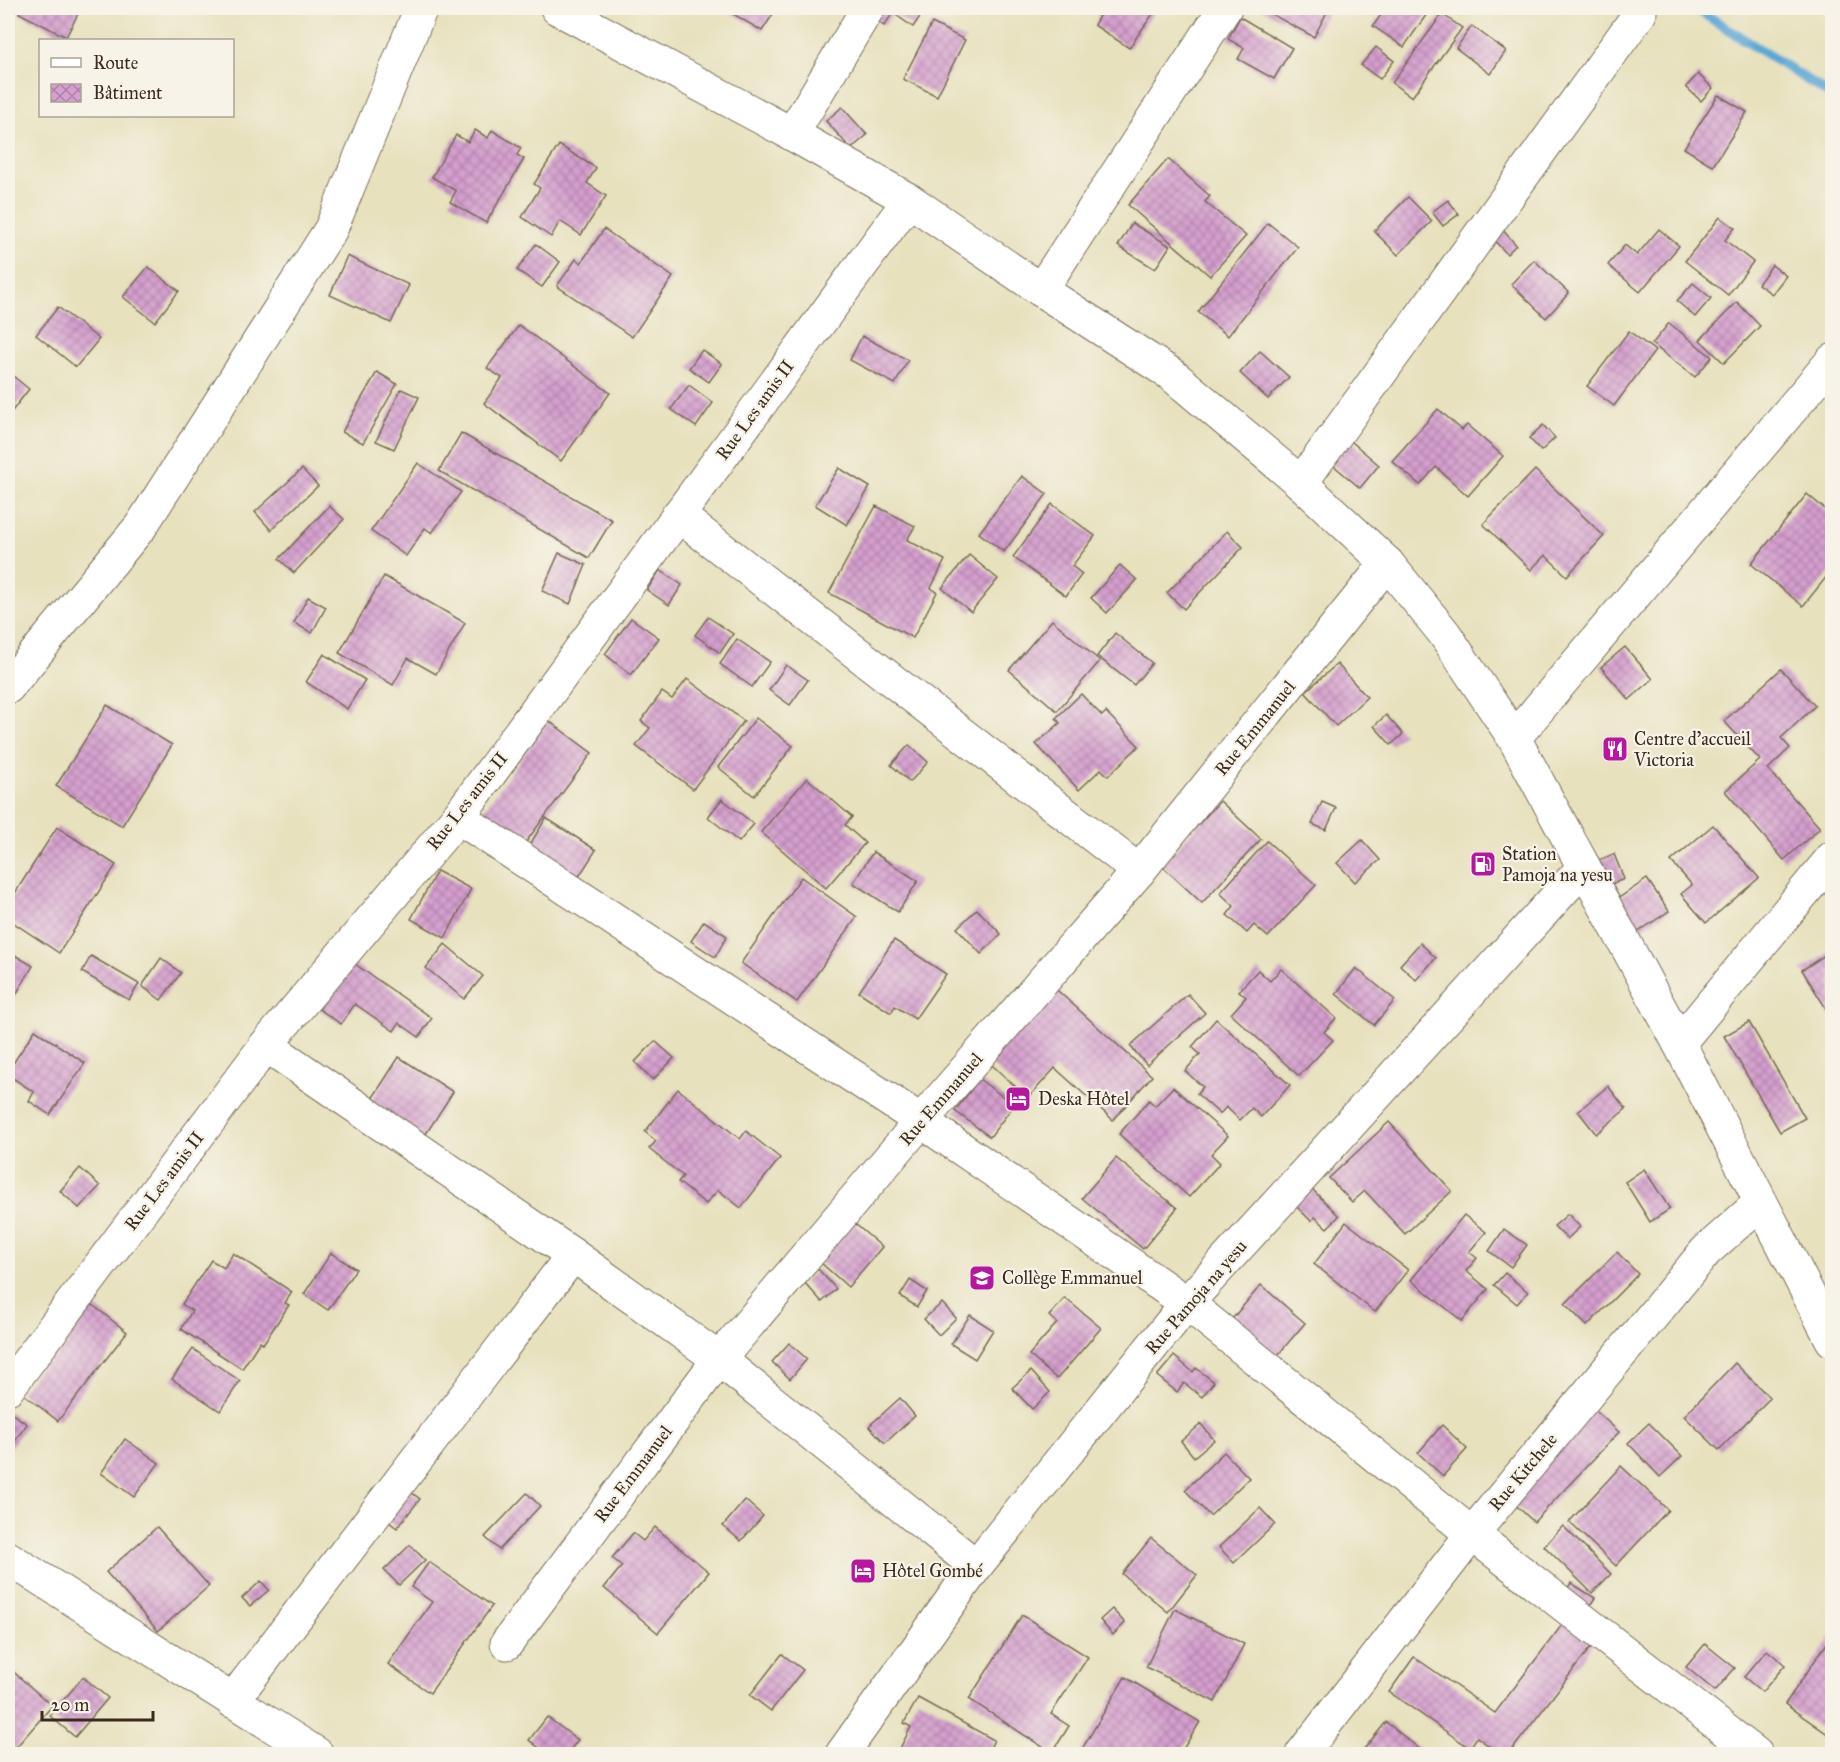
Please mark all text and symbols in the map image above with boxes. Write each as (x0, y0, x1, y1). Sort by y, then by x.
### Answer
legend (39, 39, 234, 117)
text: Route (93, 52, 138, 74)
text: Bâtiment (93, 82, 163, 104)
street label: Rue Les amis II (711, 355, 799, 464)
street label: Rue Emmanuel (1210, 676, 1300, 780)
place label: Centre d'accueil Victoria (1633, 728, 1751, 771)
restaurant icon: Centre d'accueil Victoria (1600, 734, 1630, 764)
street label: Rue Les amis II (422, 747, 512, 854)
place label: Station Pamoja na yesu (1502, 843, 1613, 886)
fuel station icon: Station Pamoja na yesu (1468, 849, 1498, 879)
street label: Rue Emmanuel (895, 1048, 987, 1150)
hotel icon: Deska Hôtel (1003, 1084, 1033, 1114)
place label: Deska Hôtel (1038, 1088, 1129, 1110)
street label: Rue Les amis II (120, 1127, 209, 1235)
street label: Rue Pamoja na yesu (1140, 1235, 1252, 1359)
school or university icon: Collège Emmanuel (967, 1263, 997, 1293)
place label: Collège Emmanuel (1002, 1267, 1143, 1290)
street label: Rue Emmanuel (589, 1421, 677, 1527)
street label: Rue Kitchele (1484, 1429, 1562, 1515)
hotel icon: Hôtel Gombé (848, 1556, 878, 1586)
place label: Hôtel Gombé (882, 1560, 983, 1582)
scale bar (42, 1684, 153, 1722)
text: 20 m (51, 1694, 89, 1716)

